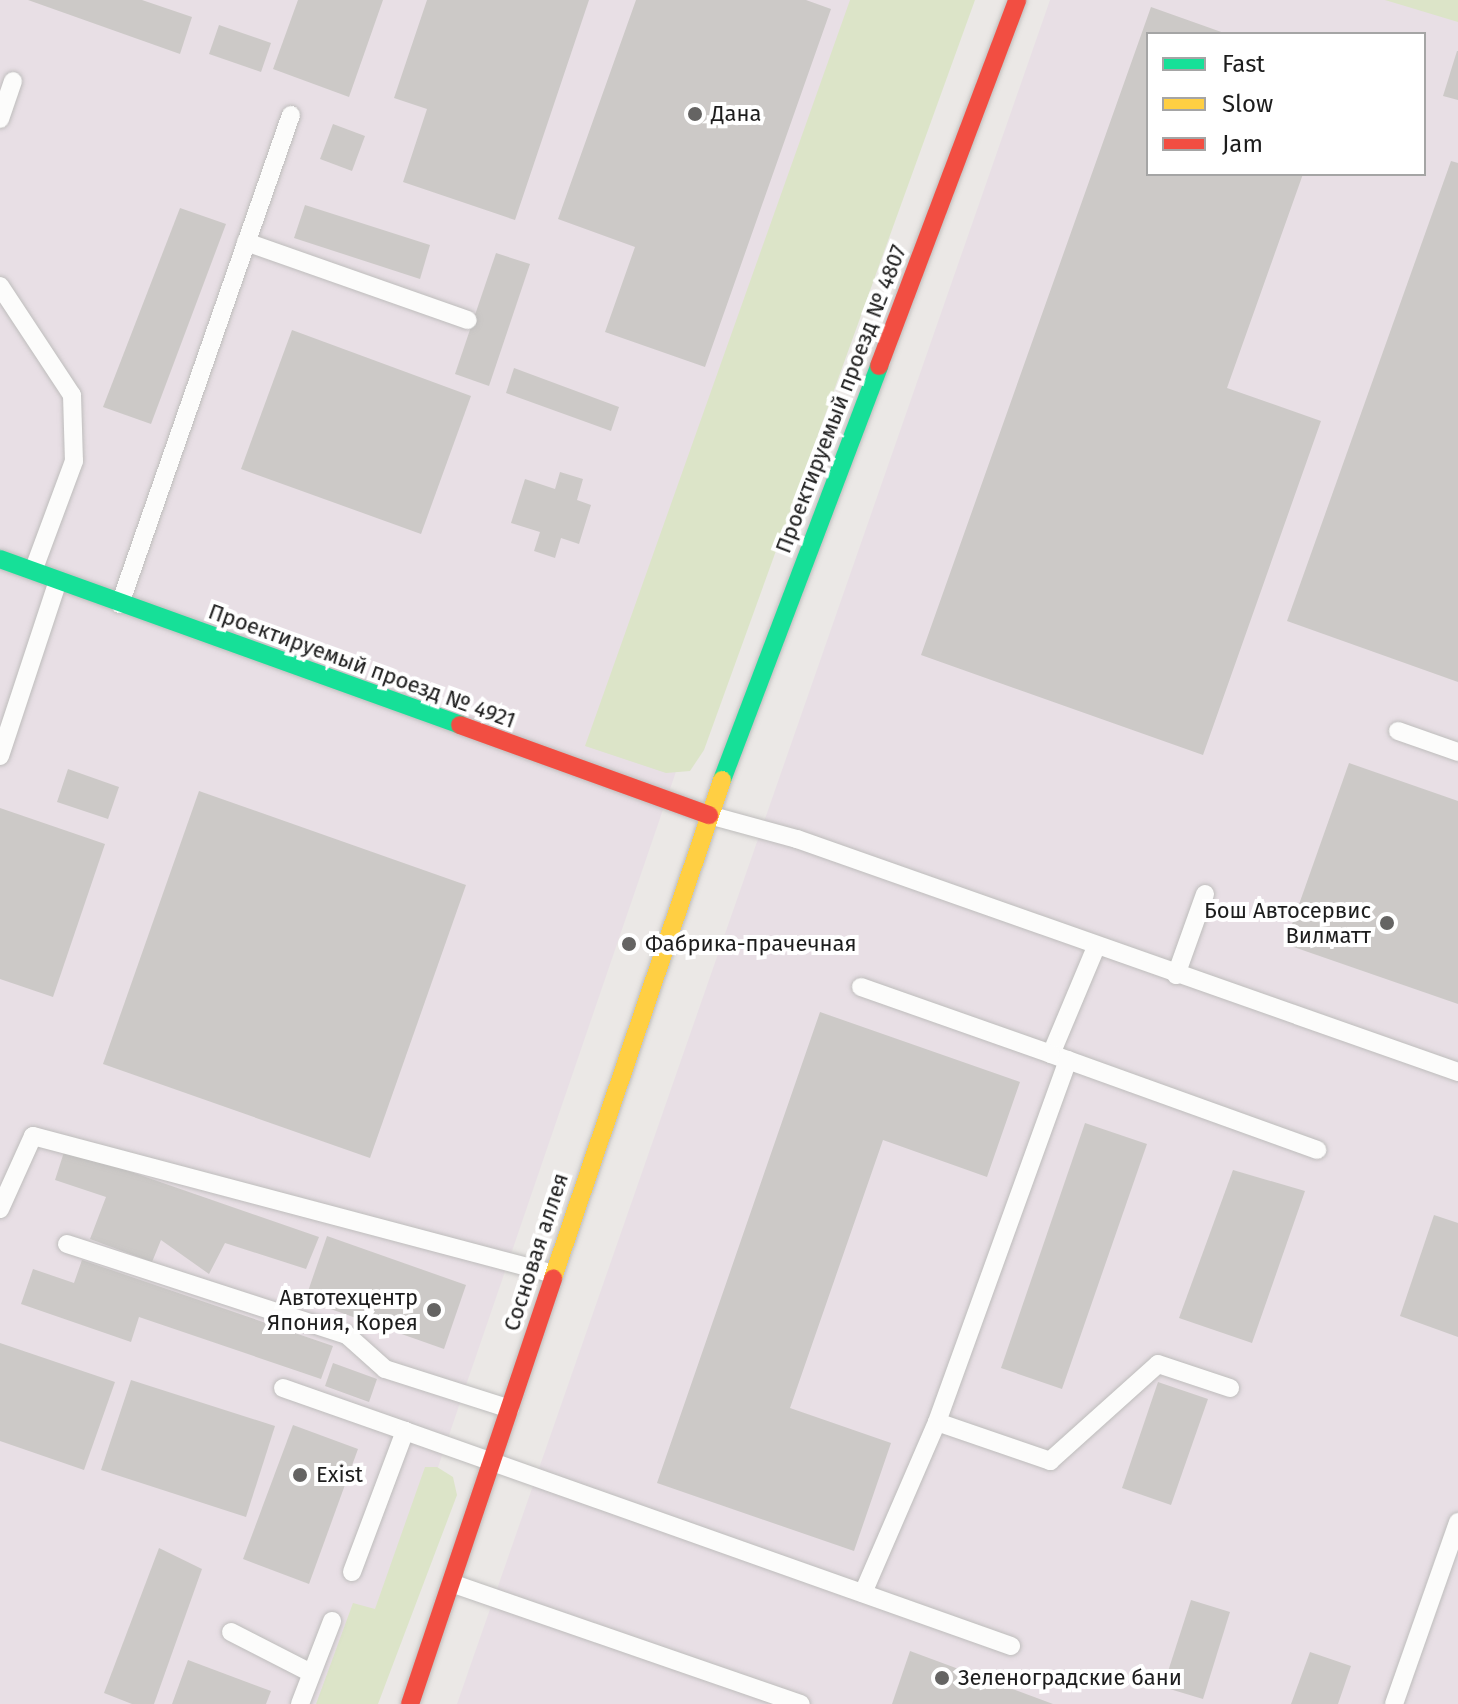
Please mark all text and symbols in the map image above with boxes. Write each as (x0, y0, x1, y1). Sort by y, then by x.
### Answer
legend (1146, 32, 1426, 176)
text: Fast (1222, 50, 1265, 78)
text: Slow (1222, 90, 1273, 118)
place label: Дана (711, 101, 761, 127)
marker: Дана (686, 105, 704, 123)
text: Jam (1222, 130, 1263, 158)
street label: Проектируемый проезд № 4807 (770, 241, 912, 557)
street label: Проектируемый проезд № 4921 (205, 598, 519, 734)
place label: Бош Автосервис Вилматт (1204, 897, 1371, 948)
marker: Бош Автосервис Вилматт (1378, 914, 1396, 932)
place label: Фабрика-прачечная (645, 931, 857, 957)
marker: Фабрика-прачечная (620, 935, 638, 953)
street label: Сосновая аллея (498, 1170, 574, 1334)
place label: Автотехцентр Япония, Корея (267, 1284, 418, 1336)
marker: Автотехцентр Япония, Корея (425, 1301, 443, 1319)
place label: Exist (316, 1462, 363, 1488)
marker: Exist (291, 1466, 309, 1484)
place label: Зеленоградские бани (958, 1665, 1182, 1691)
marker: Зеленоградские бани (933, 1669, 951, 1687)

